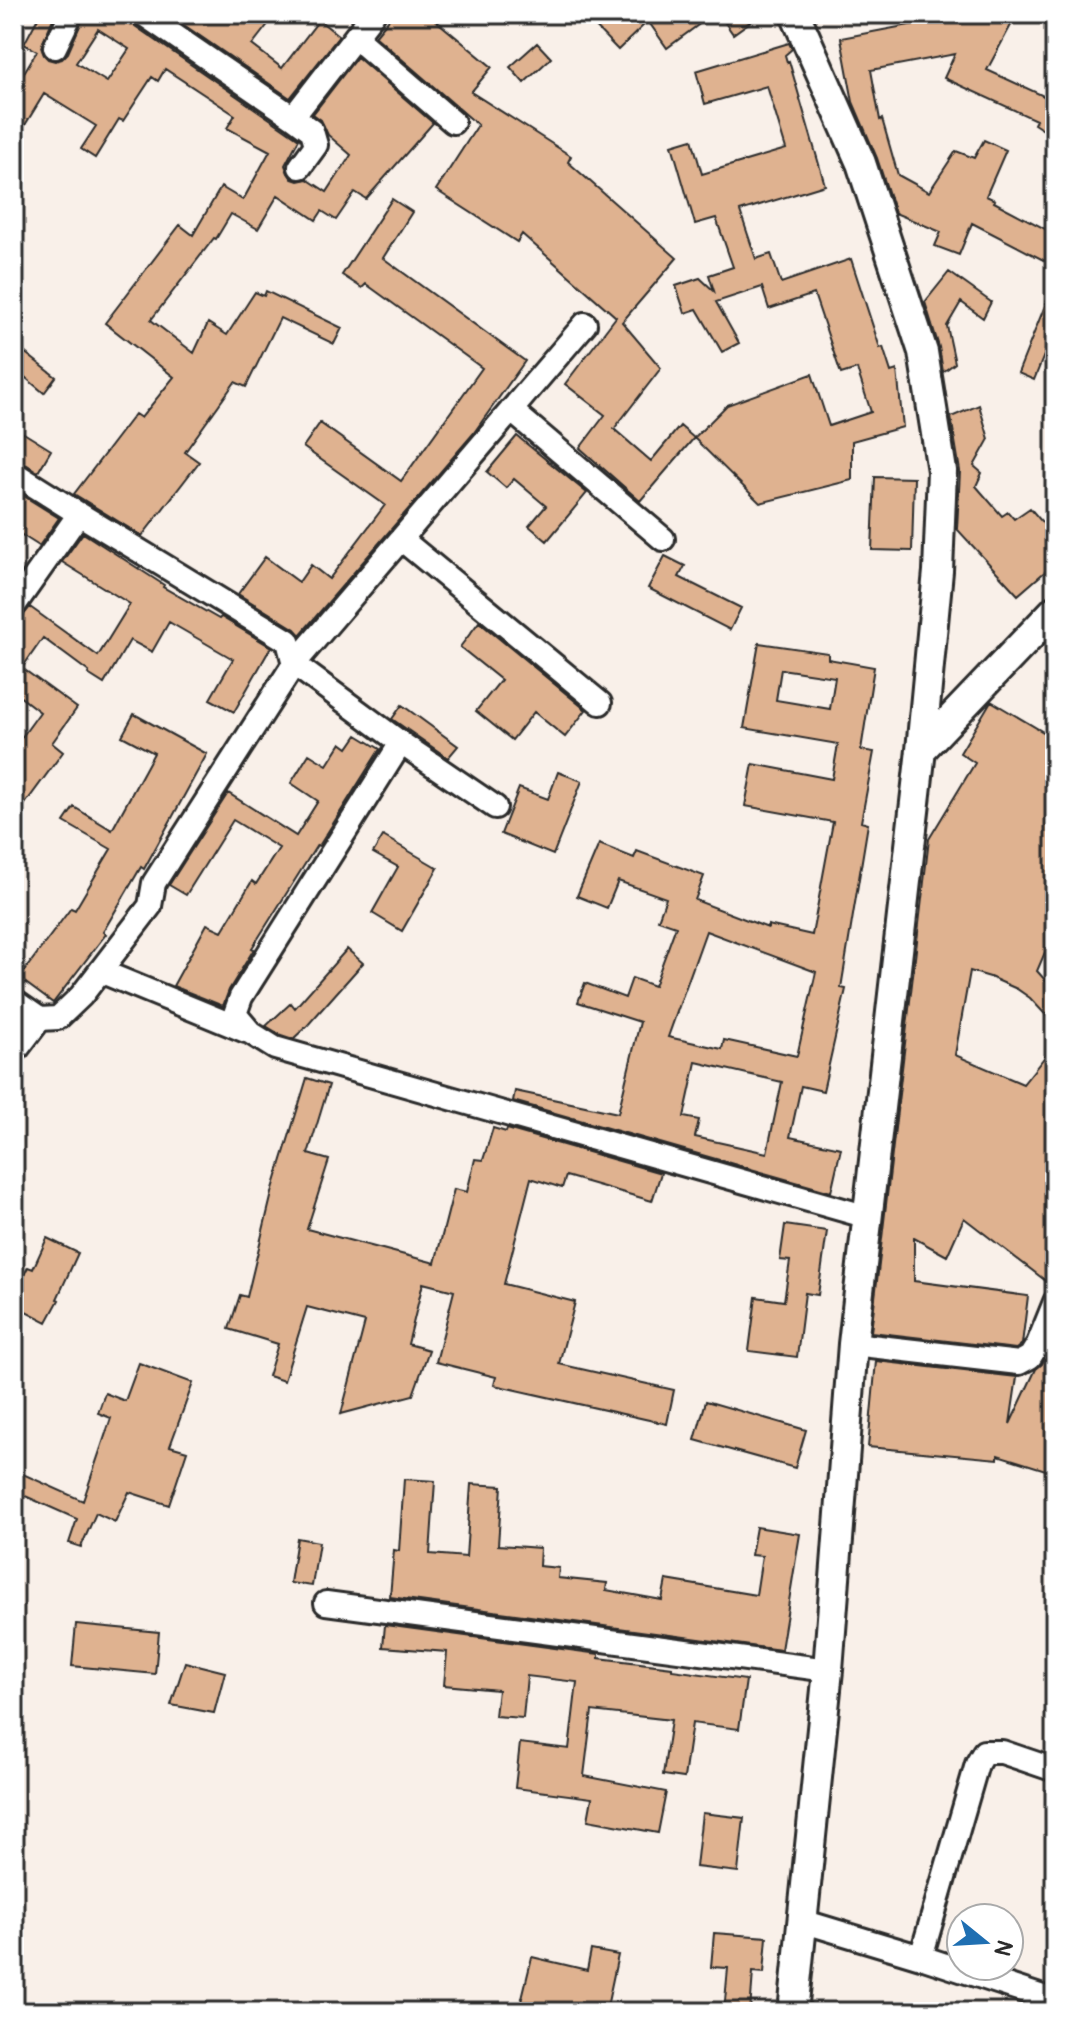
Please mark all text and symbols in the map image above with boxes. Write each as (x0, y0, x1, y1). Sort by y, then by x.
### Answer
north arrow (945, 1902, 1025, 1982)
text: N (987, 1936, 1019, 1959)

